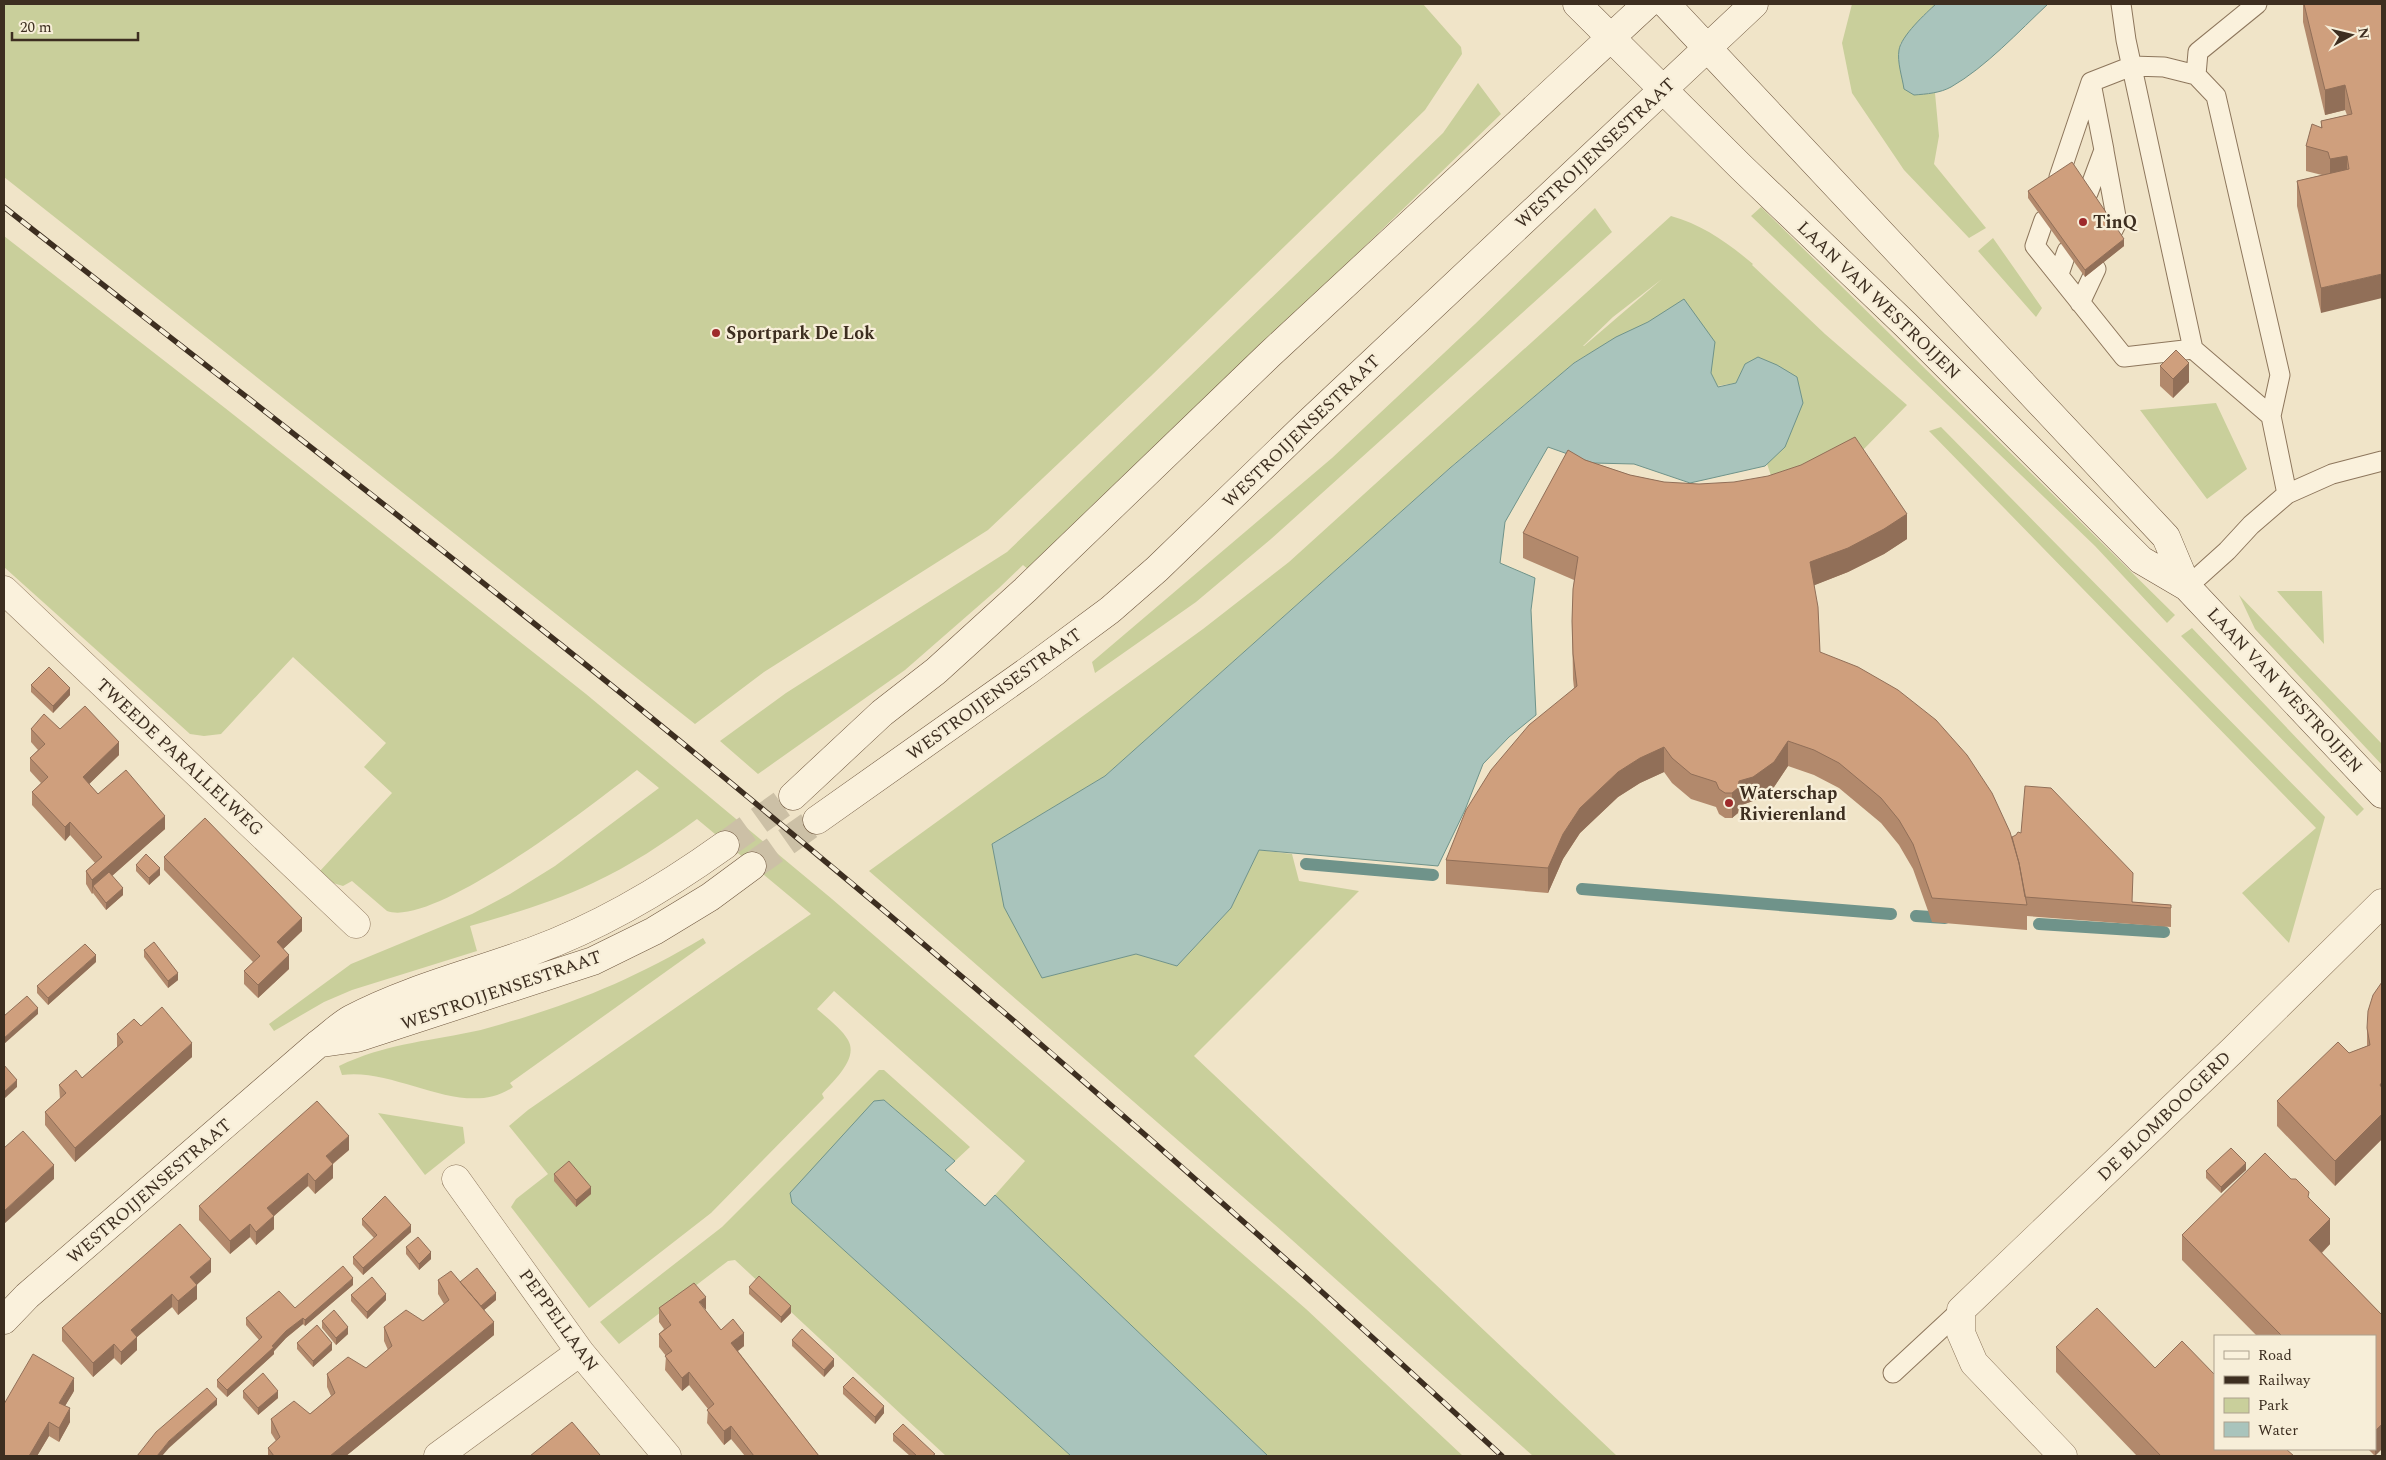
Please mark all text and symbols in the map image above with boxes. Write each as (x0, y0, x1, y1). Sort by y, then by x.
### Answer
scale bar (12, 10, 139, 42)
north arrow (2326, 10, 2376, 60)
text: 20 m (20, 16, 52, 39)
text: N (2352, 26, 2375, 40)
street label: WESTROIJENSESTRAAT (1509, 72, 1682, 235)
place label: TinQ (2093, 209, 2138, 236)
street label: LAAN VAN WESTROIJEN (1791, 215, 1967, 386)
marker: TinQ (2077, 216, 2089, 228)
place label: Sportpark De Lok (726, 320, 875, 347)
marker: Sportpark De Lok (710, 327, 722, 339)
street label: WESTROIJENSESTRAAT (1216, 348, 1386, 514)
street label: LAAN VAN WESTROIJEN (2200, 601, 2369, 779)
street label: WESTROIJENSESTRAAT (901, 622, 1087, 767)
street label: TWEEDE PARALLELWEG (90, 672, 270, 843)
place label: Waterschap Rivierenland (1739, 780, 1847, 828)
marker: Waterschap Rivierenland (1723, 797, 1735, 809)
street label: WESTROIJENSESTRAAT (397, 943, 605, 1038)
street label: DE BLOMBOOGERD (2091, 1045, 2238, 1188)
street label: WESTROIJENSESTRAAT (61, 1112, 238, 1271)
street label: PEPPELLAAN (512, 1263, 605, 1377)
legend (2214, 1335, 2376, 1450)
text: Road (2258, 1344, 2292, 1367)
text: Railway (2258, 1369, 2311, 1392)
text: Park (2258, 1394, 2289, 1417)
text: Water (2258, 1419, 2298, 1442)

